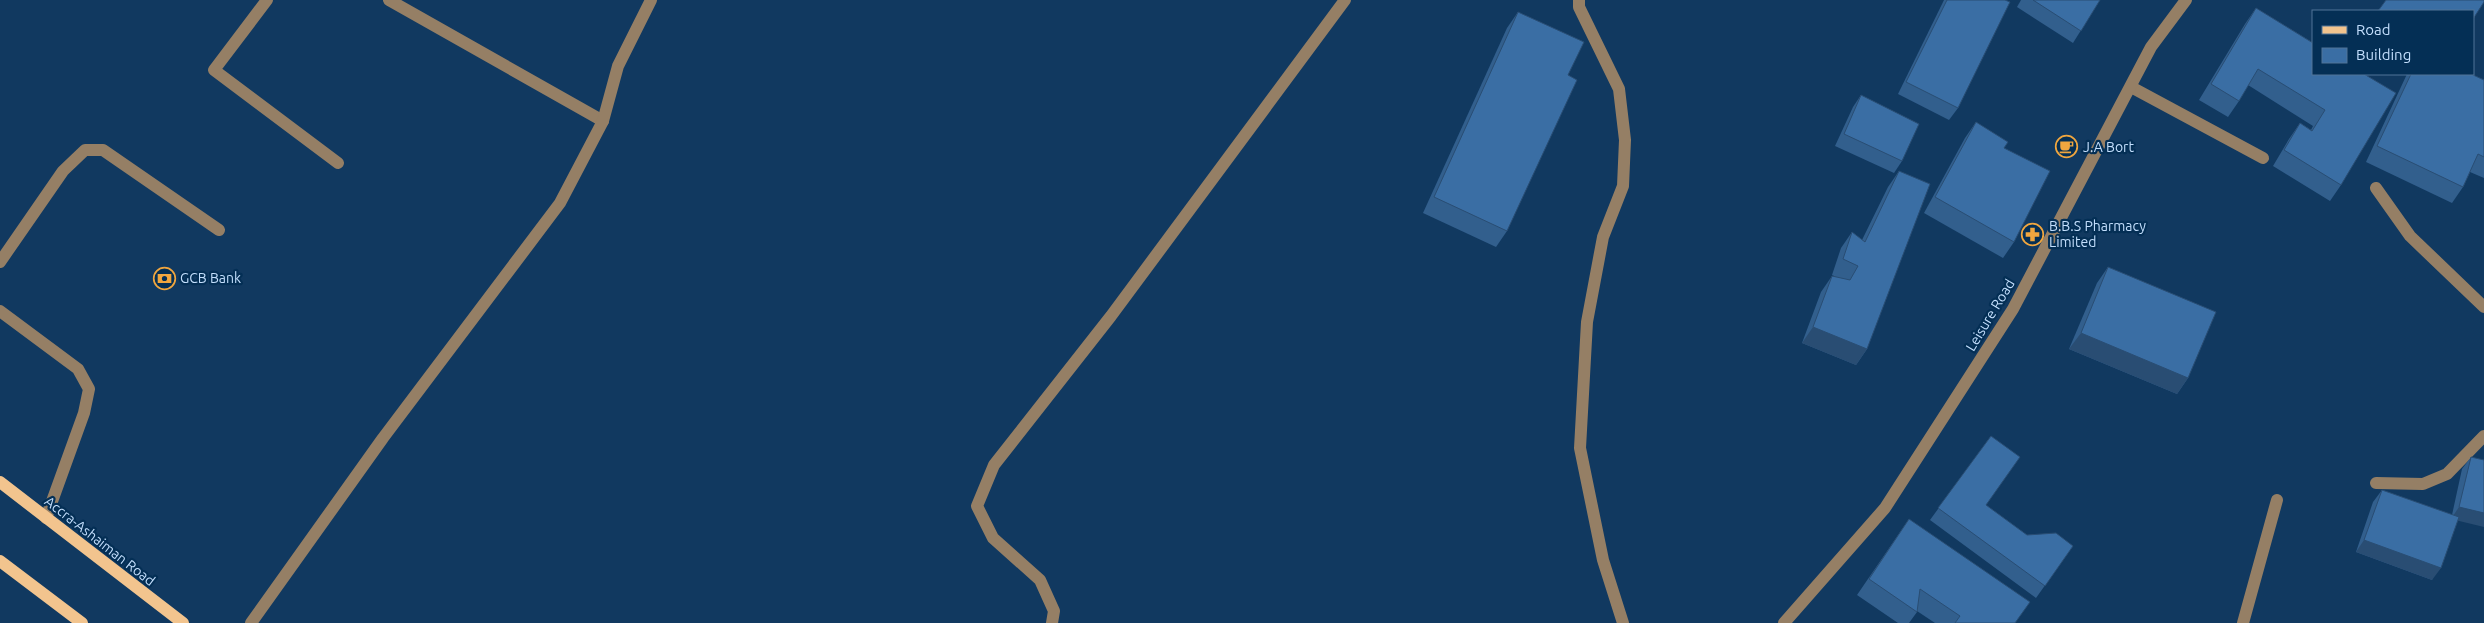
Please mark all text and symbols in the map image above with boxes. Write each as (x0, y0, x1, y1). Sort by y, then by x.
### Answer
legend (2312, 10, 2474, 75)
text: Road (2356, 21, 2391, 38)
text: Building (2356, 46, 2411, 63)
cafe icon: J.A Bort (2055, 135, 2079, 159)
place label: J.A Bort (2083, 139, 2134, 155)
place label: B.B.S Pharmacy Limited (2049, 218, 2146, 250)
pharmacy icon: B.B.S Pharmacy Limited (2021, 222, 2045, 246)
bank icon: GCB Bank (152, 266, 176, 290)
place label: GCB Bank (180, 270, 241, 286)
street label: Leisure Road (1962, 276, 2018, 354)
street label: Accra-Ashaiman Road (42, 493, 158, 589)

